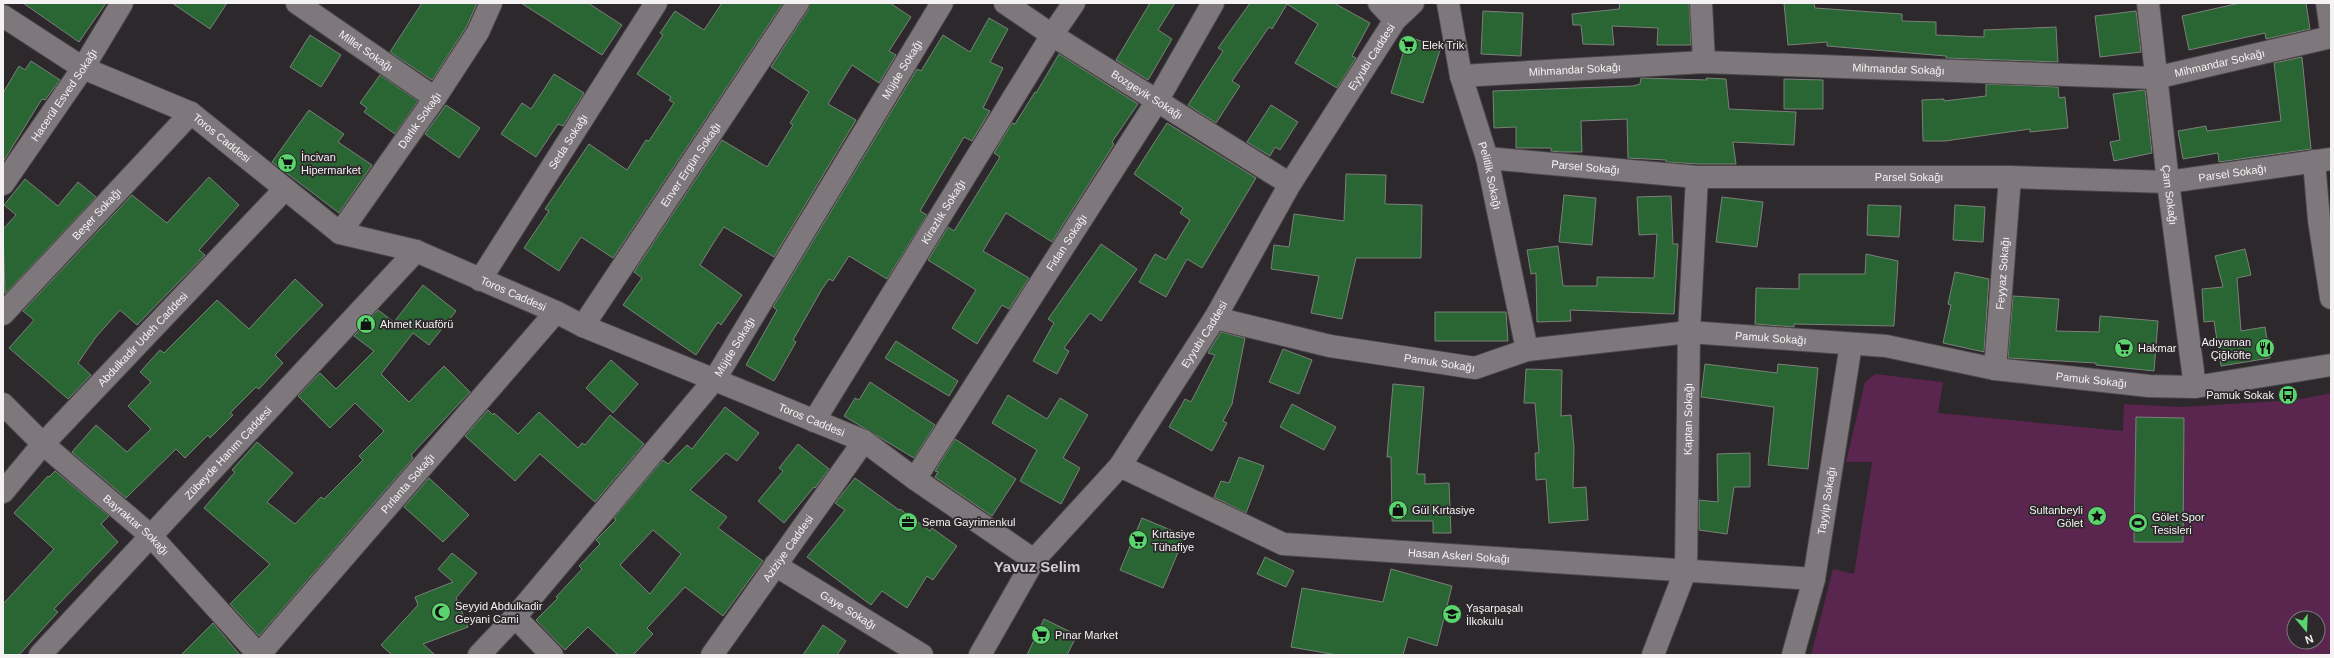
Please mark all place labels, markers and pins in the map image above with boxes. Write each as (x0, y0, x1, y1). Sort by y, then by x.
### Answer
supermarket icon: Elek Trik (1397, 34, 1419, 56)
place label: Elek Trik (1422, 39, 1465, 51)
place label: İncivan Hipermarket (301, 151, 361, 176)
supermarket icon: İncivan Hipermarket (276, 152, 298, 174)
shop icon: Ahmet Kuaförü (355, 313, 377, 335)
place label: Ahmet Kuaförü (380, 318, 453, 330)
place label: Adıyaman Çiğköfte (2201, 336, 2251, 361)
supermarket icon: Hakmar (2113, 337, 2135, 359)
restaurant icon: Adıyaman Çiğköfte (2254, 337, 2276, 359)
place label: Hakmar (2138, 342, 2177, 354)
bus stop icon: Pamuk Sokak (2277, 384, 2299, 406)
place label: Pamuk Sokak (2206, 389, 2274, 401)
shop icon: Gül Kırtasiye (1387, 499, 1409, 521)
place label: Gül Kırtasiye (1412, 504, 1475, 516)
place label: Sultanbeyli Gölet (2029, 504, 2083, 529)
place icon: Sultanbeyli Gölet (2086, 505, 2108, 527)
office icon: Sema Gayrimenkul (897, 511, 919, 533)
place label: Gölet Spor Tesisleri (2152, 511, 2205, 536)
sports icon: Gölet Spor Tesisleri (2127, 512, 2149, 534)
place label: Sema Gayrimenkul (922, 516, 1016, 528)
place label: Kırtasiye Tühafiye (1152, 528, 1195, 553)
supermarket icon: Kırtasiye Tühafiye (1127, 529, 1149, 551)
place label: Seyyid Abdulkadir Geyani Cami (455, 600, 543, 625)
mosque icon: Seyyid Abdulkadir Geyani Cami (430, 601, 452, 623)
place label: Yaşarpaşalı İlkokulu (1466, 602, 1523, 627)
school or university icon: Yaşarpaşalı İlkokulu (1441, 603, 1463, 625)
supermarket icon: Pınar Market (1030, 624, 1052, 646)
place label: Pınar Market (1055, 629, 1118, 641)

